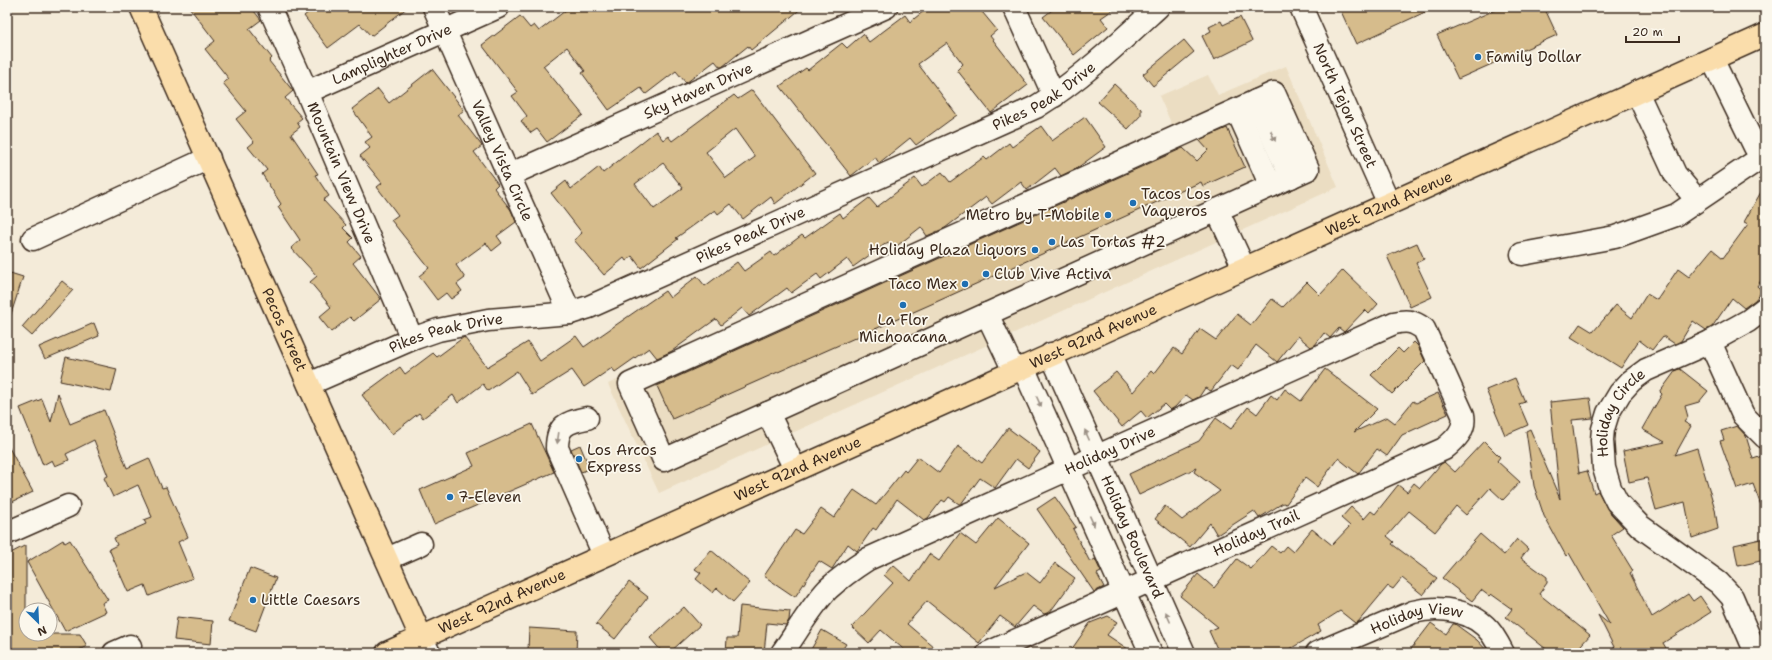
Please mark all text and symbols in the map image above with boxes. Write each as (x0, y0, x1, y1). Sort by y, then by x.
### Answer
scale bar (1626, 18, 1679, 44)
street label: Lamplighter Drive (329, 19, 455, 90)
text: 20 m (1632, 24, 1663, 40)
street label: North Tejon Street (1308, 40, 1382, 171)
place label: Family Dollar (1486, 47, 1582, 67)
marker: Family Dollar (1473, 52, 1483, 62)
street label: Pikes Peak Drive (989, 57, 1100, 135)
street label: Sky Haven Drive (640, 58, 756, 124)
street label: Valley Vista Circle (467, 97, 538, 224)
street label: Mountain View Drive (302, 99, 380, 247)
one-way arrow (1270, 131, 1276, 143)
street label: West 92nd Avenue (1322, 166, 1456, 241)
place label: Tacos Los Vaqueros (1141, 184, 1211, 221)
marker: Tacos Los Vaqueros (1128, 198, 1138, 208)
street label: Pikes Peak Drive (693, 202, 808, 268)
place label: Metro by T-Mobile (966, 205, 1100, 225)
marker: Metro by T-Mobile (1103, 210, 1113, 220)
place label: Las Tortas #2 (1060, 232, 1166, 252)
marker: Las Tortas #2 (1047, 237, 1057, 247)
place label: Holiday Plaza Liquors (869, 240, 1027, 260)
marker: Holiday Plaza Liquors (1030, 245, 1040, 255)
place label: Club Vive Activa (994, 264, 1112, 284)
marker: Club Vive Activa (981, 269, 991, 279)
place label: Taco Mex (888, 274, 957, 294)
marker: Taco Mex (960, 279, 970, 289)
street label: Pecos Street (257, 285, 312, 374)
street label: West 92nd Avenue (1026, 299, 1160, 374)
marker: La Flor Michoacana (898, 300, 908, 310)
street label: Pikes Peak Drive (386, 309, 504, 358)
place label: La Flor Michoacana (859, 310, 948, 347)
street label: Holiday Circle (1592, 364, 1649, 458)
one-way arrow (1036, 397, 1042, 409)
street label: Holiday Drive (1061, 421, 1158, 480)
one-way arrow (1084, 429, 1090, 440)
one-way arrow (555, 432, 561, 444)
street label: West 92nd Avenue (731, 432, 864, 506)
place label: Los Arcos Express (587, 440, 657, 477)
marker: Los Arcos Express (574, 454, 584, 464)
street label: Holiday Boulevard (1096, 472, 1169, 602)
place label: 7-Eleven (458, 487, 521, 507)
marker: 7-Eleven (445, 492, 455, 502)
street label: Holiday Trail (1210, 505, 1303, 561)
one-way arrow (1089, 515, 1095, 526)
street label: West 92nd Avenue (435, 564, 569, 639)
place label: Little Caesars (261, 590, 360, 610)
marker: Little Caesars (248, 595, 258, 605)
street label: Holiday View (1367, 599, 1466, 639)
north arrow (18, 602, 58, 642)
one-way arrow (1165, 611, 1171, 623)
text: N (35, 622, 49, 639)

